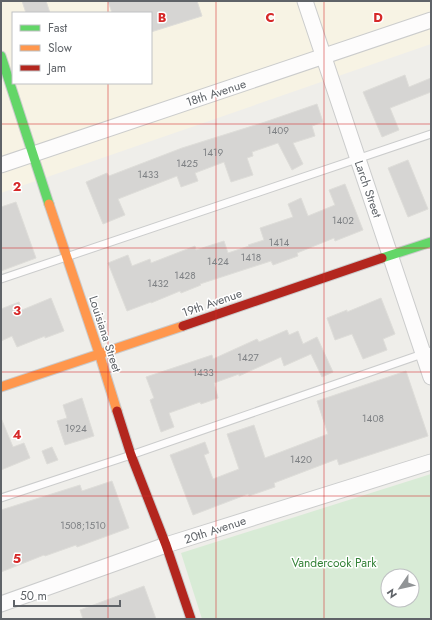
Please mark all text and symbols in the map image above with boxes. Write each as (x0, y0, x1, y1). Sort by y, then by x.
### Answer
text: B (158, 8, 167, 27)
text: C (265, 8, 275, 27)
text: D (373, 8, 383, 27)
legend (12, 12, 152, 84)
text: Fast (48, 19, 67, 37)
text: Slow (48, 39, 73, 57)
text: Jam (46, 59, 66, 77)
street label: 18th Avenue (184, 75, 248, 111)
house number: 1409 (267, 123, 289, 138)
house number: 1419 (203, 145, 224, 160)
house number: 1425 (176, 156, 198, 171)
street label: Larch Street (350, 158, 386, 220)
house number: 1433 (137, 167, 159, 182)
text: 2 (13, 177, 21, 196)
house number: 1402 (332, 213, 354, 228)
house number: 1414 (269, 235, 289, 250)
house number: 1418 (241, 250, 261, 265)
house number: 1424 (207, 254, 229, 269)
house number: 1428 (174, 268, 196, 283)
house number: 1432 (147, 276, 169, 291)
street label: 19th Avenue (180, 284, 244, 322)
street label: Louisiana Street (84, 293, 126, 375)
text: 3 (13, 301, 21, 320)
house number: 1427 (237, 350, 259, 365)
house number: 1433 (192, 365, 214, 380)
house number: 1408 (362, 411, 384, 426)
house number: 1924 (65, 421, 87, 436)
text: 4 (12, 425, 22, 444)
house number: 1420 (290, 452, 312, 467)
street label: 20th Avenue (182, 512, 248, 548)
house number: 1508;1510 (60, 518, 106, 533)
text: 5 (13, 549, 21, 568)
park label: Vandercook Park (292, 554, 377, 572)
north arrow (380, 568, 420, 608)
scale bar (14, 582, 120, 608)
text: N (383, 585, 401, 602)
text: 50 m (20, 587, 47, 605)

